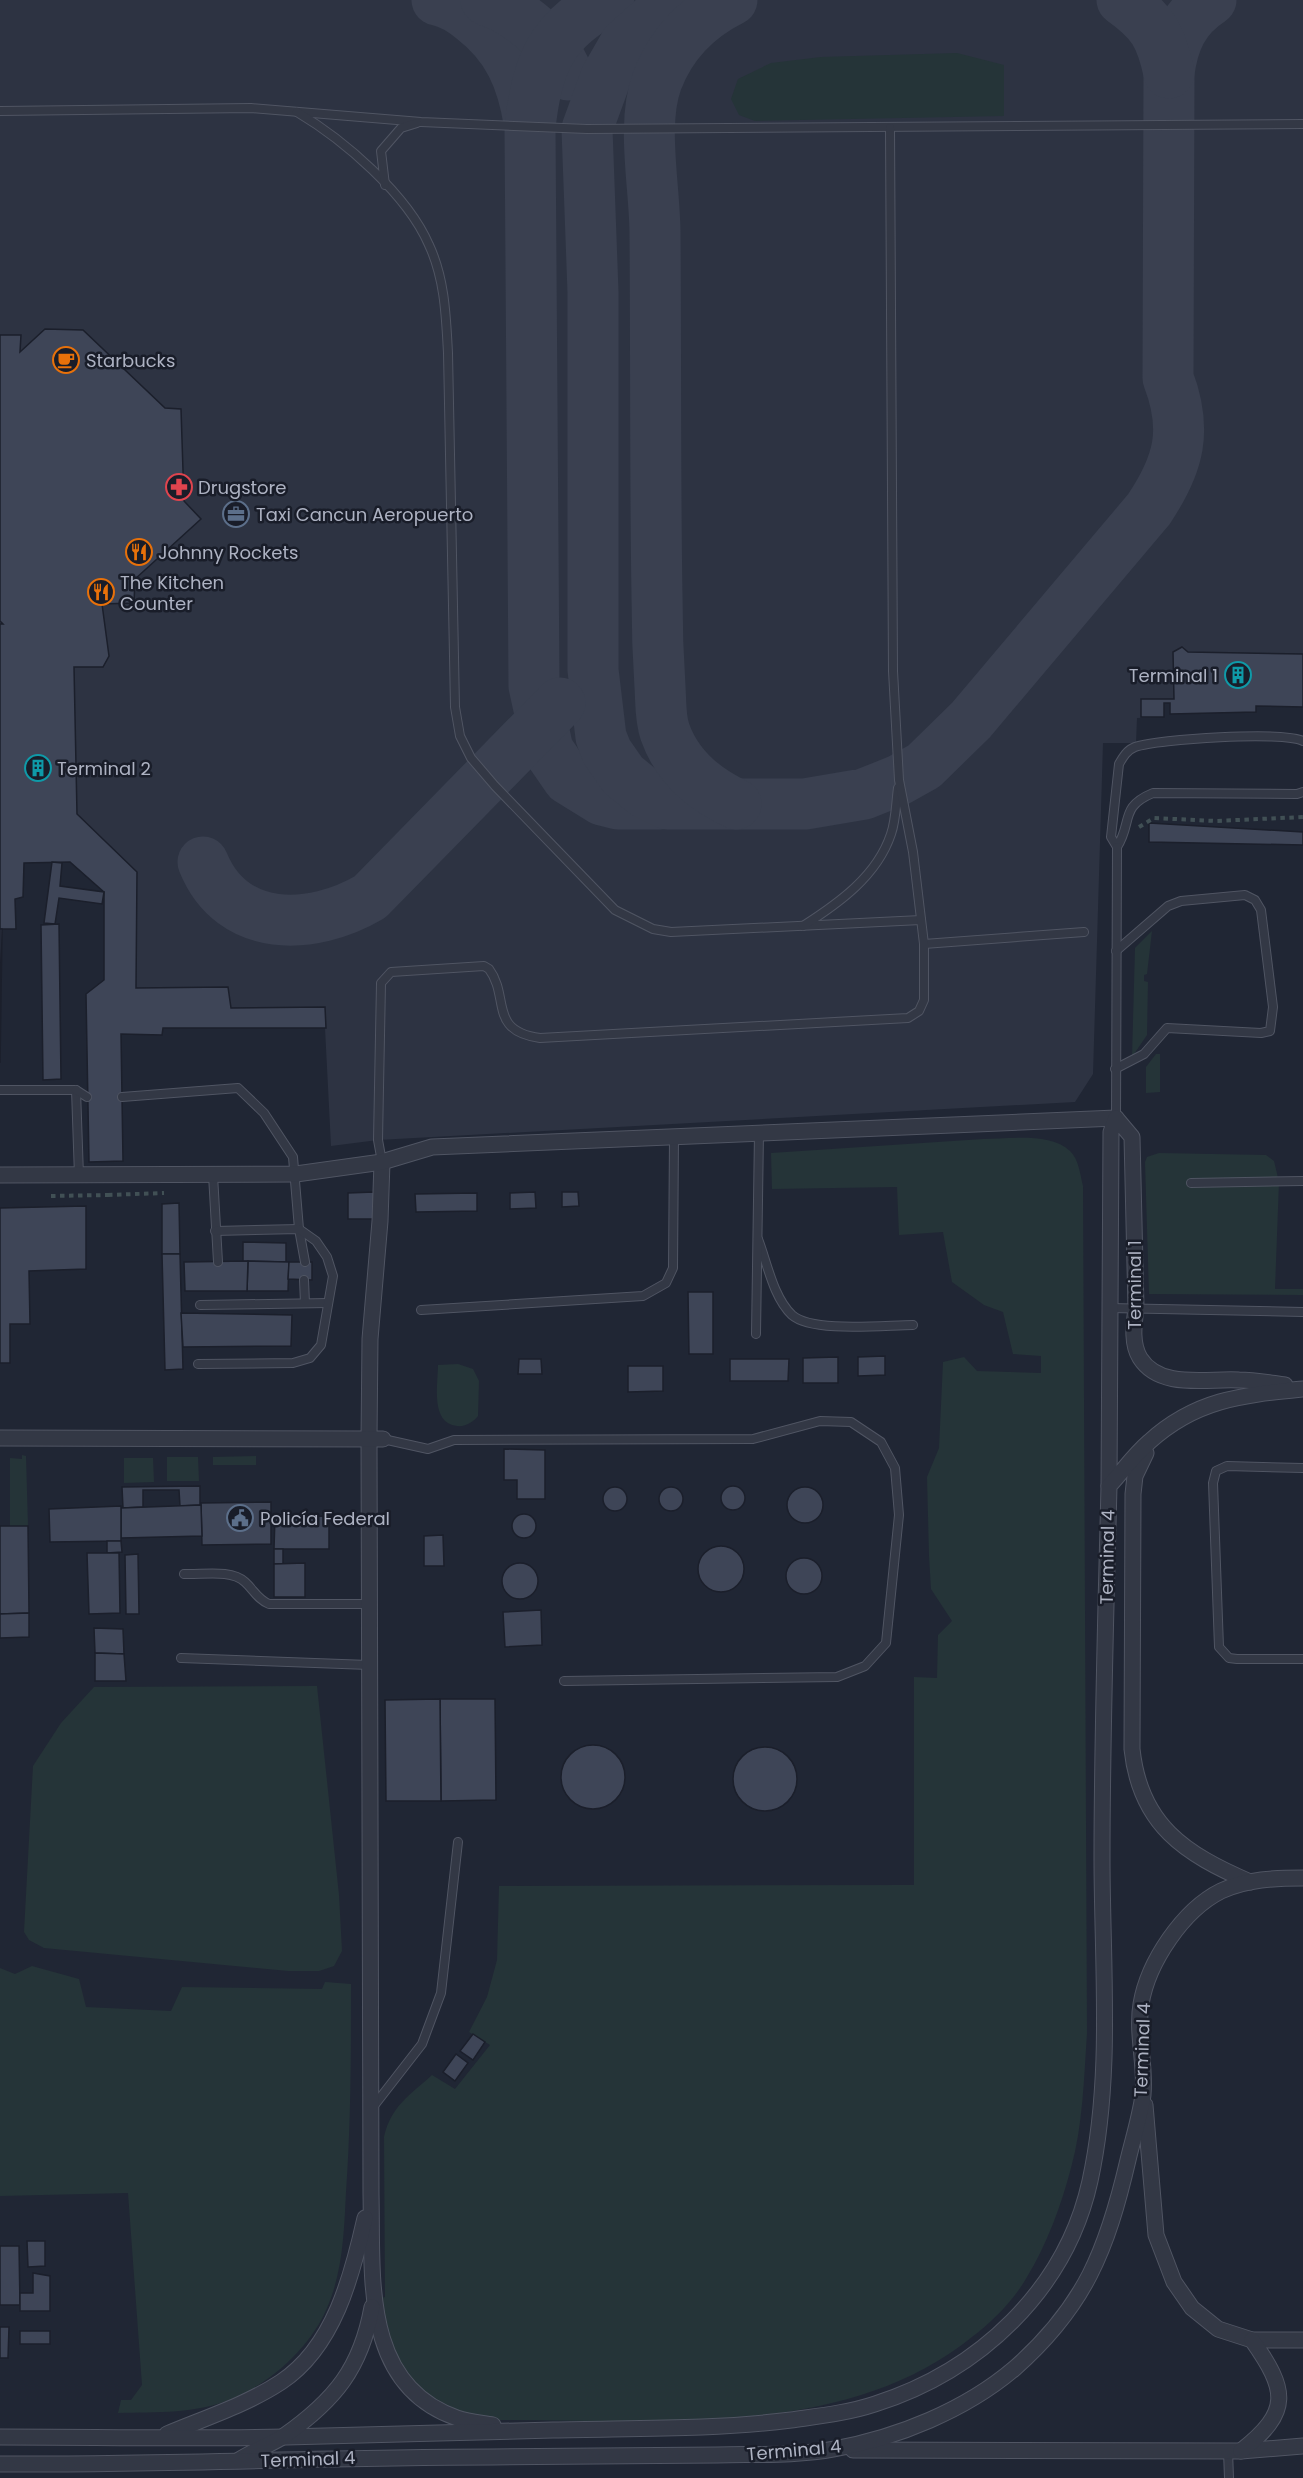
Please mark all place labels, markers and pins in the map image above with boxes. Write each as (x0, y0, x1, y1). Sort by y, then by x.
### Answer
cafe icon: Starbucks (51, 345, 81, 375)
place label: Starbucks (86, 348, 175, 373)
pharmacy icon: Drugstore (164, 472, 194, 502)
place label: Drugstore (198, 475, 286, 500)
office icon: Taxi Cancun Aeropuerto (221, 499, 251, 529)
place label: Taxi Cancun Aeropuerto (256, 502, 473, 527)
restaurant icon: Johnny Rockets (124, 537, 154, 567)
place label: Johnny Rockets (158, 540, 298, 565)
place label: The Kitchen Counter (120, 570, 224, 616)
restaurant icon: The Kitchen Counter (86, 577, 116, 607)
building icon: Terminal 1 (1223, 660, 1253, 690)
place label: Terminal 1 (1129, 663, 1218, 688)
building icon: Terminal 2 (23, 753, 53, 783)
place label: Terminal 2 (57, 756, 151, 781)
public building icon: Policía Federal (225, 1503, 255, 1533)
place label: Policía Federal (260, 1506, 390, 1531)

